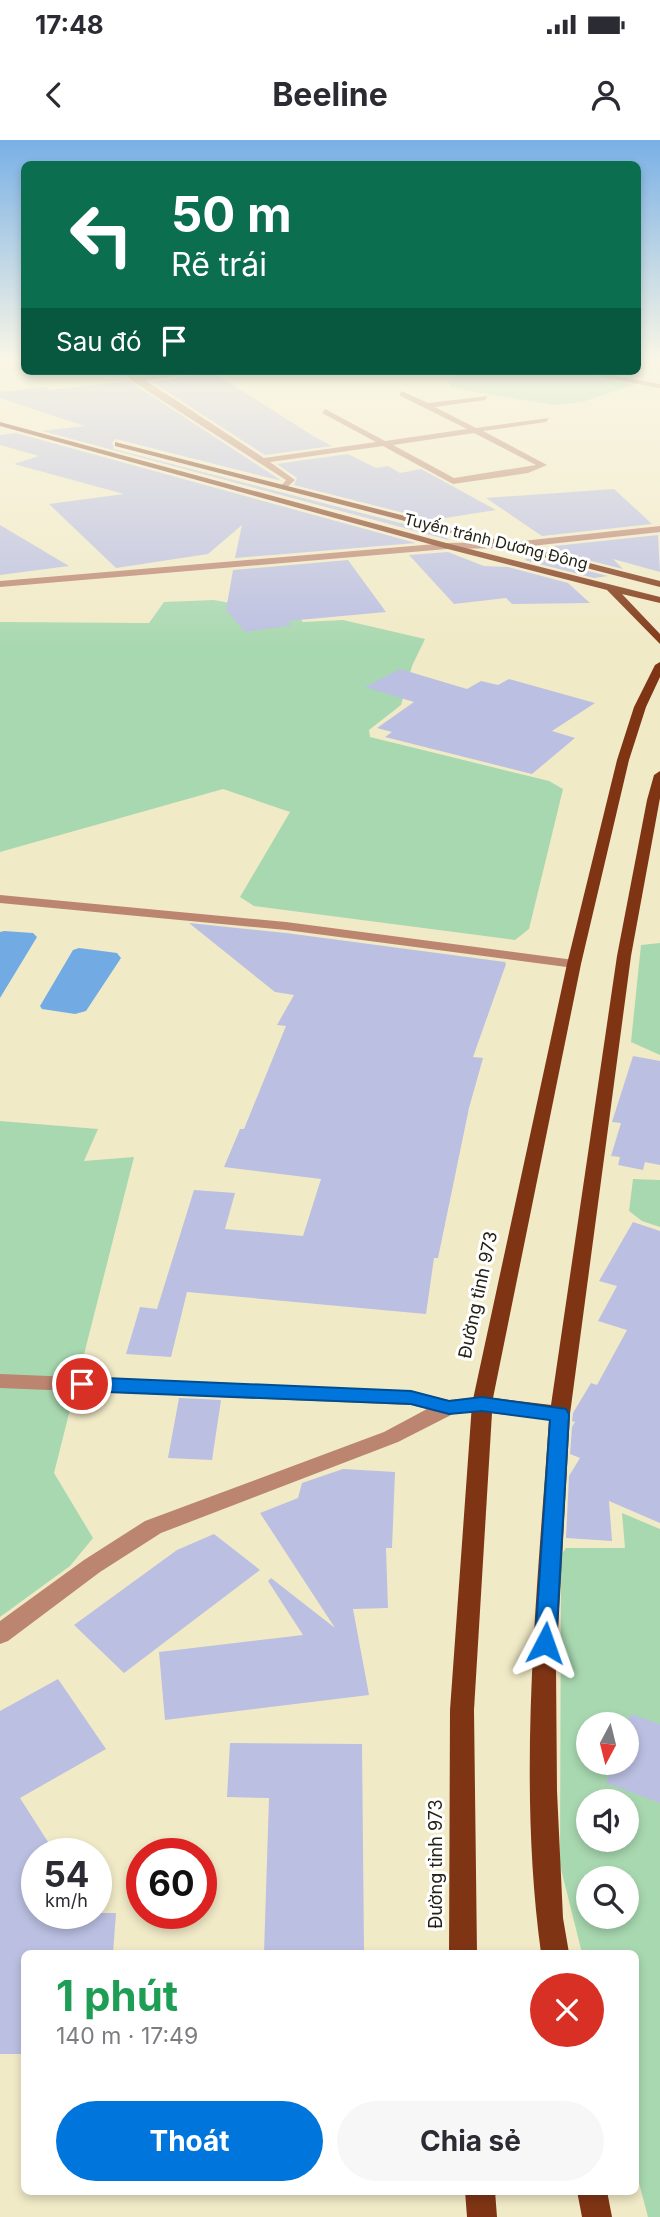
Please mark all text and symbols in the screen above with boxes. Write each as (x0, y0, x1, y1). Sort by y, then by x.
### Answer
text: 17:48 (35, 9, 104, 40)
text: Beeline (272, 75, 388, 114)
icon: back (35, 76, 73, 114)
icon: person (587, 76, 625, 114)
text: 50 m (171, 185, 292, 244)
icon: left (56, 189, 147, 280)
text: Rẽ trái (171, 245, 267, 284)
icon: arrive (155, 322, 193, 360)
text: Sau đó (56, 326, 141, 357)
street label: Tuyến tránh Dương Đông (402, 508, 590, 574)
street label: Đường tỉnh 973 (454, 1229, 501, 1360)
pin (52, 1354, 112, 1414)
icon: arrive (63, 1365, 101, 1403)
position arrow (508, 1606, 582, 1680)
north arrow (576, 1712, 639, 1774)
map controls (576, 1712, 639, 1929)
button: sound (576, 1789, 639, 1852)
street label: Đường tỉnh 973 (425, 1799, 446, 1929)
speed limit sign: 60 (126, 1838, 217, 1929)
text: 54 (43, 1853, 90, 1895)
button: search (576, 1866, 639, 1929)
text: km/h (45, 1890, 88, 1911)
text: 1 phút (56, 1970, 178, 2021)
button: close (530, 1973, 604, 2047)
text: 140 m · 17:49 (56, 2022, 198, 2050)
button: Thoát (56, 2101, 323, 2181)
button: Chia sẻ (337, 2101, 604, 2181)

